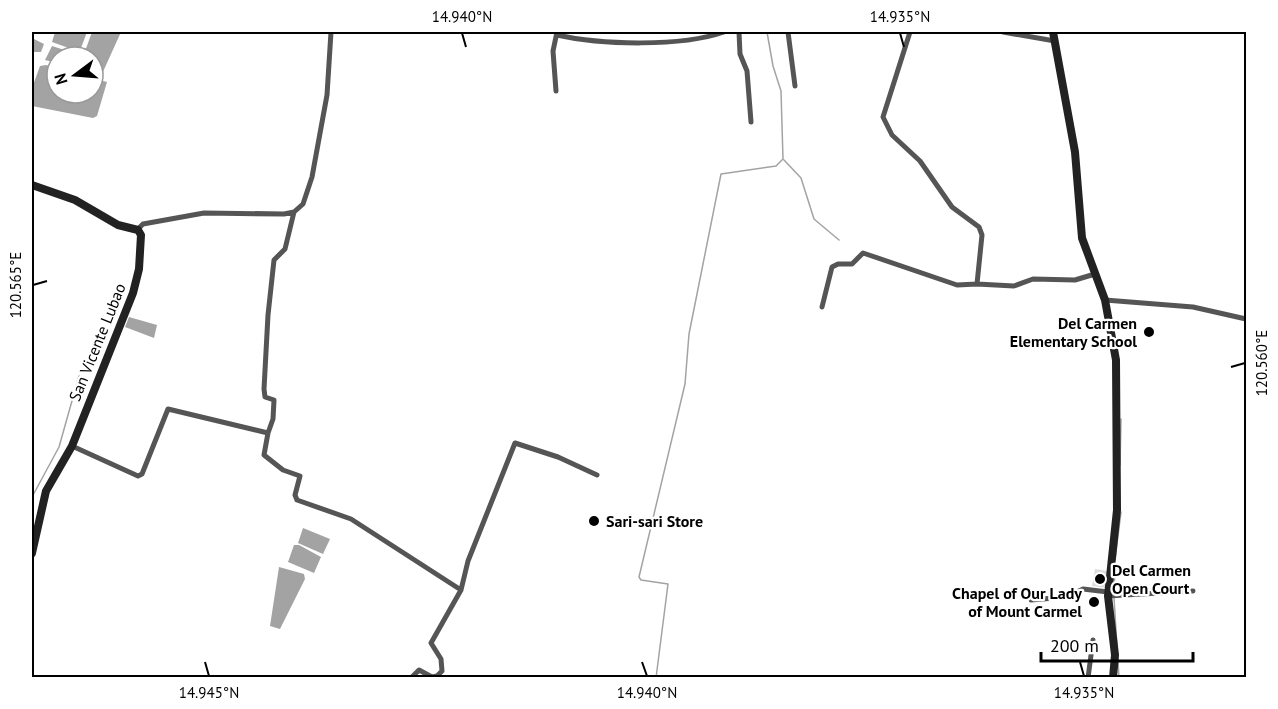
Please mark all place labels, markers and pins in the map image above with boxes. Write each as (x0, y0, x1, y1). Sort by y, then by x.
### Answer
place label: Del Carmen Elementary School (1010, 313, 1137, 351)
marker: Del Carmen Elementary School (1142, 325, 1156, 339)
place label: Sari-sari Store (606, 511, 703, 531)
marker: Sari-sari Store (587, 514, 601, 528)
place label: Del Carmen Open Court (1112, 560, 1191, 598)
marker: Del Carmen Open Court (1093, 572, 1107, 586)
place label: Chapel of Our Lady of Mount Carmel (952, 583, 1082, 621)
marker: Chapel of Our Lady of Mount Carmel (1087, 595, 1101, 609)

